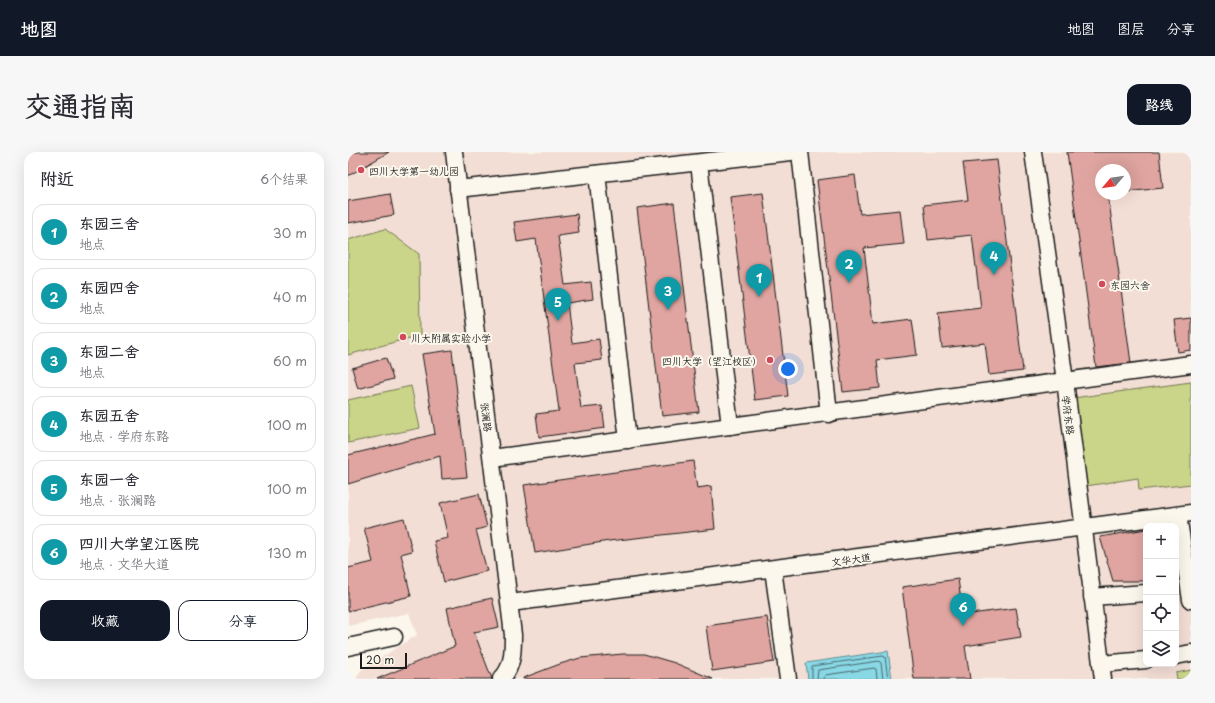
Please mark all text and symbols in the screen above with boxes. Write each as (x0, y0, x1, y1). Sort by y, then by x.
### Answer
text: 地图 (20, 14, 58, 42)
text: 地图 (1067, 18, 1095, 39)
text: 图层 (1117, 18, 1145, 39)
text: 分享 (1167, 18, 1195, 39)
text: 交通指南 (24, 83, 136, 126)
button: 路线 (1127, 84, 1191, 125)
place label: 四川大学第一幼儿园 (369, 163, 459, 178)
north arrow (1095, 164, 1131, 200)
text: 附近 (40, 165, 74, 191)
marker: 四川大学第一幼儿园 (356, 165, 366, 175)
text: 6个结果 (260, 169, 308, 188)
text: 东园三舍 (79, 211, 139, 234)
text: 1 (51, 223, 57, 242)
text: 30 m (273, 223, 307, 242)
text: 地点 (79, 234, 105, 253)
pin: 4 (981, 242, 1007, 275)
pin: 2 (836, 250, 862, 283)
pin: 1 (746, 264, 772, 297)
text: 东园四舍 (79, 275, 139, 298)
pin: 3 (655, 277, 681, 310)
place label: 东园六舍 (1110, 277, 1150, 292)
marker: 东园六舍 (1097, 279, 1107, 289)
text: 2 (49, 287, 59, 306)
text: 40 m (273, 287, 307, 306)
pin: 5 (545, 288, 571, 321)
text: 地点 (79, 298, 105, 317)
place label: 川大附属实验小学 (411, 330, 491, 345)
marker: 川大附属实验小学 (398, 332, 408, 342)
text: 东园二舍 (79, 339, 139, 362)
text: 3 (50, 351, 58, 370)
text: 60 m (273, 351, 307, 370)
place label: 四川大学（望江校区） (662, 353, 762, 368)
marker: 四川大学（望江校区） (765, 355, 775, 365)
your location (778, 359, 798, 379)
text: 地点 (79, 362, 105, 381)
street label: 学府东路 (1059, 394, 1079, 436)
street label: 张澜路 (478, 401, 496, 433)
text: 东园五舍 (79, 403, 139, 426)
text: 4 (50, 415, 58, 434)
text: 100 m (267, 415, 307, 434)
text: 地点 · 学府东路 (79, 426, 169, 445)
text: 东园一舍 (79, 467, 139, 490)
text: 5 (50, 479, 58, 498)
text: 100 m (267, 479, 307, 498)
text: 地点 · 张澜路 (79, 490, 156, 509)
map controls (1143, 523, 1179, 667)
button: + (1143, 523, 1179, 559)
text: 四川大学望江医院 (79, 531, 199, 554)
text: 6 (49, 543, 59, 562)
text: 130 m (268, 543, 307, 562)
street label: 文华大道 (830, 549, 872, 569)
text: 地点 · 文华大道 (79, 554, 169, 573)
button: − (1143, 559, 1179, 595)
pin: 6 (950, 593, 976, 626)
button: locate (1143, 595, 1179, 631)
button: 收藏 (40, 600, 170, 641)
button: 分享 (178, 600, 308, 641)
button: layers (1143, 631, 1179, 667)
scale bar (360, 651, 407, 670)
text: 20 m (366, 651, 394, 668)

